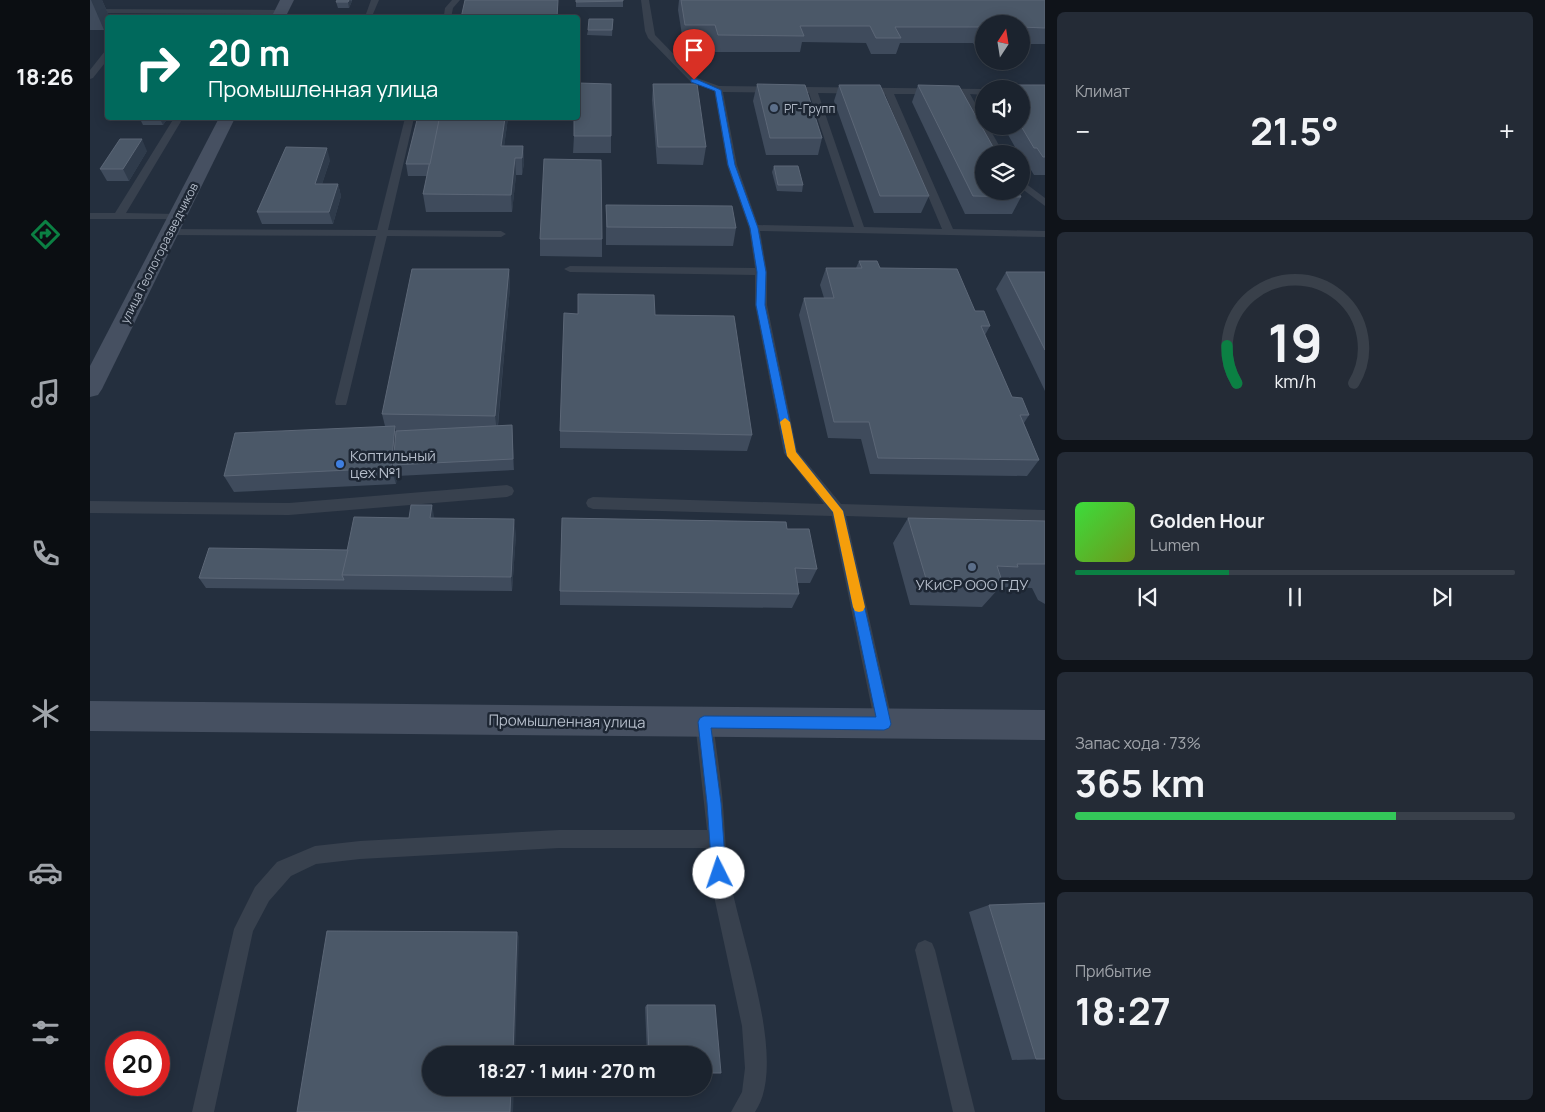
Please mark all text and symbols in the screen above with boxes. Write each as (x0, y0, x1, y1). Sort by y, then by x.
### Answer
north arrow (975, 15, 1030, 70)
map controls (975, 15, 1030, 200)
text: 20 m (208, 29, 290, 77)
pin (673, 29, 715, 80)
icon: right (125, 35, 190, 100)
icon: arrive (680, 36, 708, 64)
text: 18:26 (16, 62, 74, 92)
text: Промышленная улица (208, 74, 438, 104)
button: sound (975, 80, 1030, 135)
text: Климат (1075, 80, 1130, 102)
place label: РГ-Групп (784, 100, 835, 117)
marker: РГ-Групп (768, 102, 780, 114)
text: 21.5° (1250, 104, 1339, 156)
text: − (1075, 112, 1090, 150)
text: + (1499, 112, 1515, 150)
button: layers (975, 145, 1030, 200)
street label: улица Геологоразведчиков (116, 179, 202, 326)
icon: directions (28, 217, 63, 252)
text: 19 (1267, 307, 1323, 378)
text: km/h (1274, 369, 1316, 393)
icon: music (28, 376, 63, 411)
place label: Коптильный цех №1 (350, 445, 436, 483)
marker: Коптильный цех №1 (334, 458, 346, 470)
text: Golden Hour (1150, 508, 1264, 534)
text: Lumen (1150, 534, 1200, 556)
icon: phone (28, 536, 63, 571)
marker: УКиСР ООО ГДУ (966, 561, 978, 573)
place label: УКиСР ООО ГДУ (915, 574, 1029, 595)
icon: previous (1134, 583, 1162, 611)
icon: pause (1281, 583, 1309, 611)
icon: next (1428, 583, 1456, 611)
icon: climate (28, 696, 63, 731)
street label: Промышленная улица (488, 709, 646, 733)
text: Запас хода · 73% (1075, 732, 1201, 754)
text: 365 km (1075, 756, 1205, 808)
position arrow (692, 846, 744, 898)
icon: car (28, 855, 63, 890)
text: Прибытие (1075, 960, 1151, 982)
text: 18:27 (1075, 984, 1171, 1036)
icon: filters (28, 1015, 63, 1050)
speed limit sign: 20 (105, 1031, 170, 1096)
text: 18:27 · 1 мин · 270 m (478, 1058, 656, 1084)

